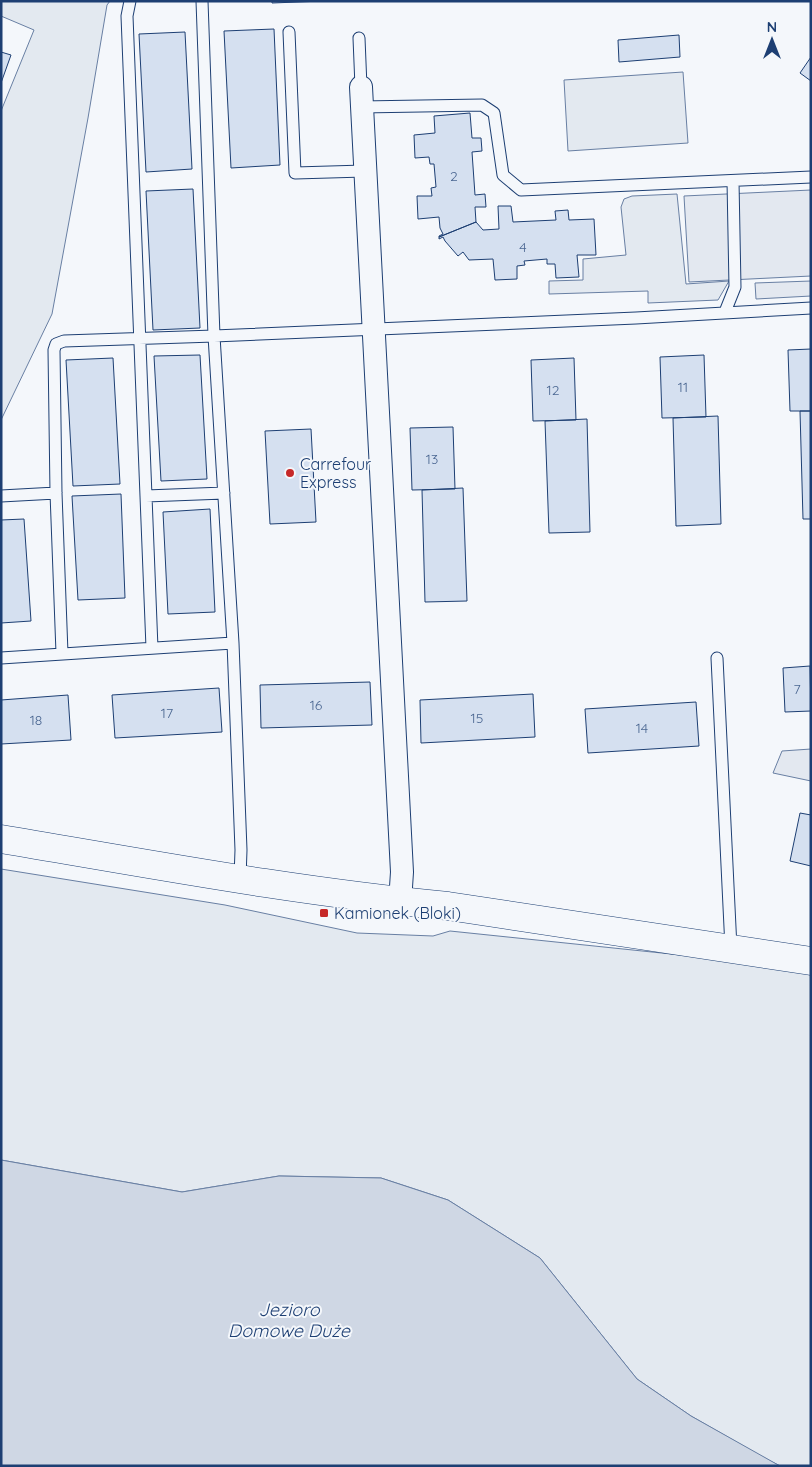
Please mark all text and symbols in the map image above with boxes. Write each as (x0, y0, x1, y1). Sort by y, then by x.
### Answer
north arrow (747, 15, 797, 65)
text: N (767, 18, 777, 36)
house number: 2 (450, 167, 458, 185)
house number: 4 (519, 238, 527, 256)
house number: 11 (678, 378, 688, 396)
house number: 12 (547, 381, 560, 399)
house number: 13 (426, 450, 438, 468)
place label: Carrefour Express (300, 454, 371, 492)
marker: Carrefour Express (284, 467, 296, 479)
house number: 7 (793, 680, 801, 698)
house number: 16 (310, 696, 323, 714)
house number: 17 (161, 704, 173, 722)
house number: 15 (471, 709, 483, 727)
house number: 18 (30, 711, 42, 729)
house number: 14 (636, 719, 648, 737)
place label: Kamionek (Bloki) (334, 903, 461, 923)
marker: Kamionek (Bloki) (318, 907, 330, 919)
water label: Jezioro Domowe Duże (228, 1298, 351, 1342)

